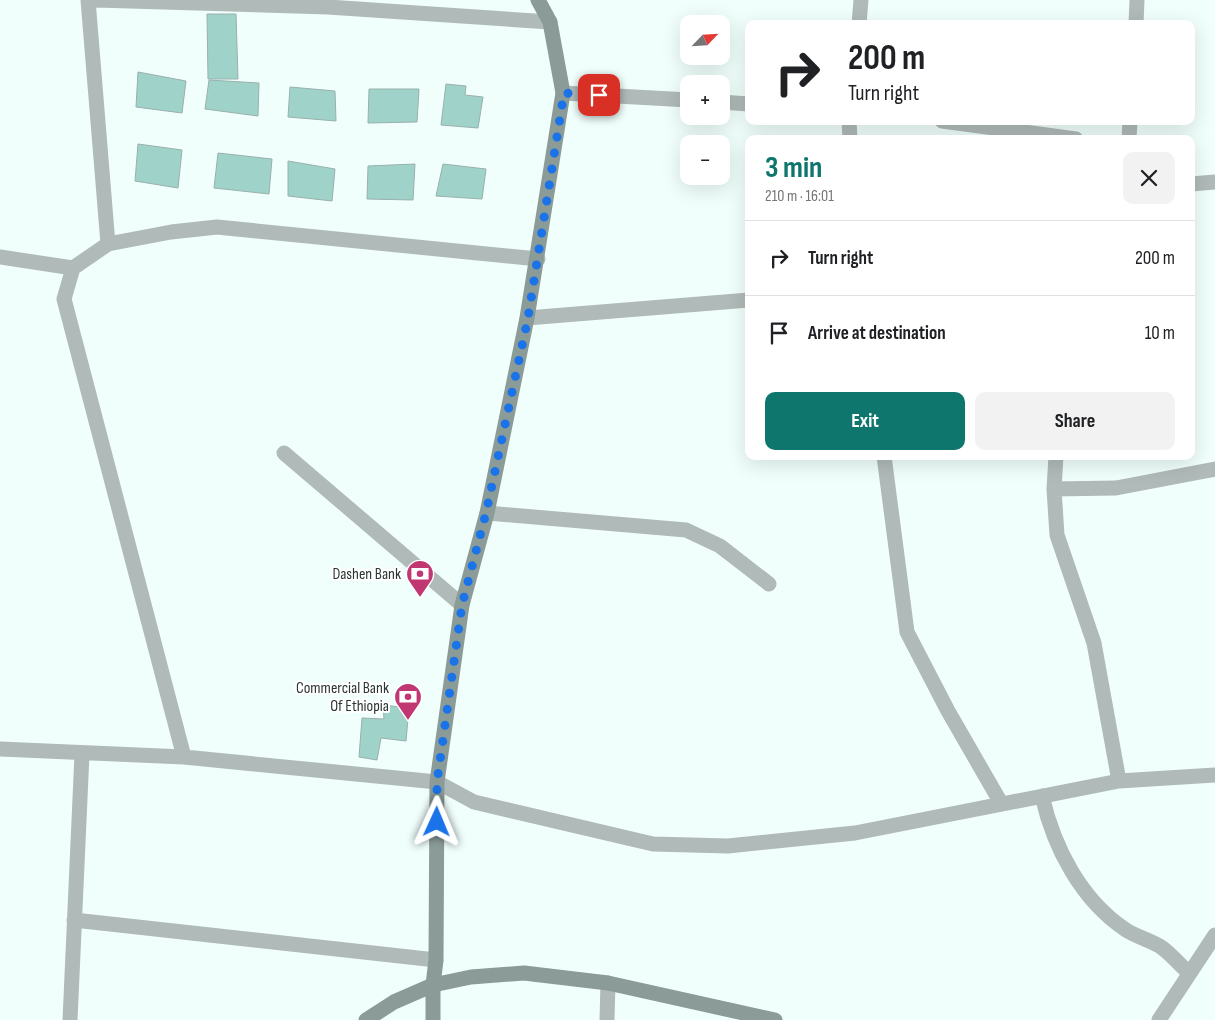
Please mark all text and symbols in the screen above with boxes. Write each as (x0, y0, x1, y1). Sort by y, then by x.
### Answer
north arrow (680, 15, 730, 65)
map controls (680, 15, 730, 185)
text: 200 m (848, 37, 925, 80)
icon: right (765, 40, 830, 105)
pin (578, 74, 620, 116)
button: + (680, 75, 730, 125)
text: Turn right (848, 80, 919, 107)
icon: arrive (585, 81, 613, 109)
button: − (680, 135, 730, 185)
text: 3 min (765, 150, 822, 186)
button: close (1123, 152, 1175, 204)
text: 210 m · 16:01 (765, 187, 834, 206)
icon: right (765, 244, 793, 272)
text: Turn right (808, 247, 873, 270)
text: 200 m (1135, 247, 1175, 270)
icon: arrive (765, 319, 793, 347)
text: Arrive at destination (808, 322, 946, 345)
text: 10 m (1145, 322, 1175, 345)
button: Exit (765, 392, 965, 450)
button: Share (975, 392, 1175, 450)
bank icon: Dashen Bank (405, 559, 435, 598)
place label: Dashen Bank (332, 565, 401, 584)
place label: Commercial Bank Of Ethiopia (296, 679, 389, 716)
bank icon: Commercial Bank Of Ethiopia (393, 682, 423, 721)
position arrow (410, 795, 462, 847)

